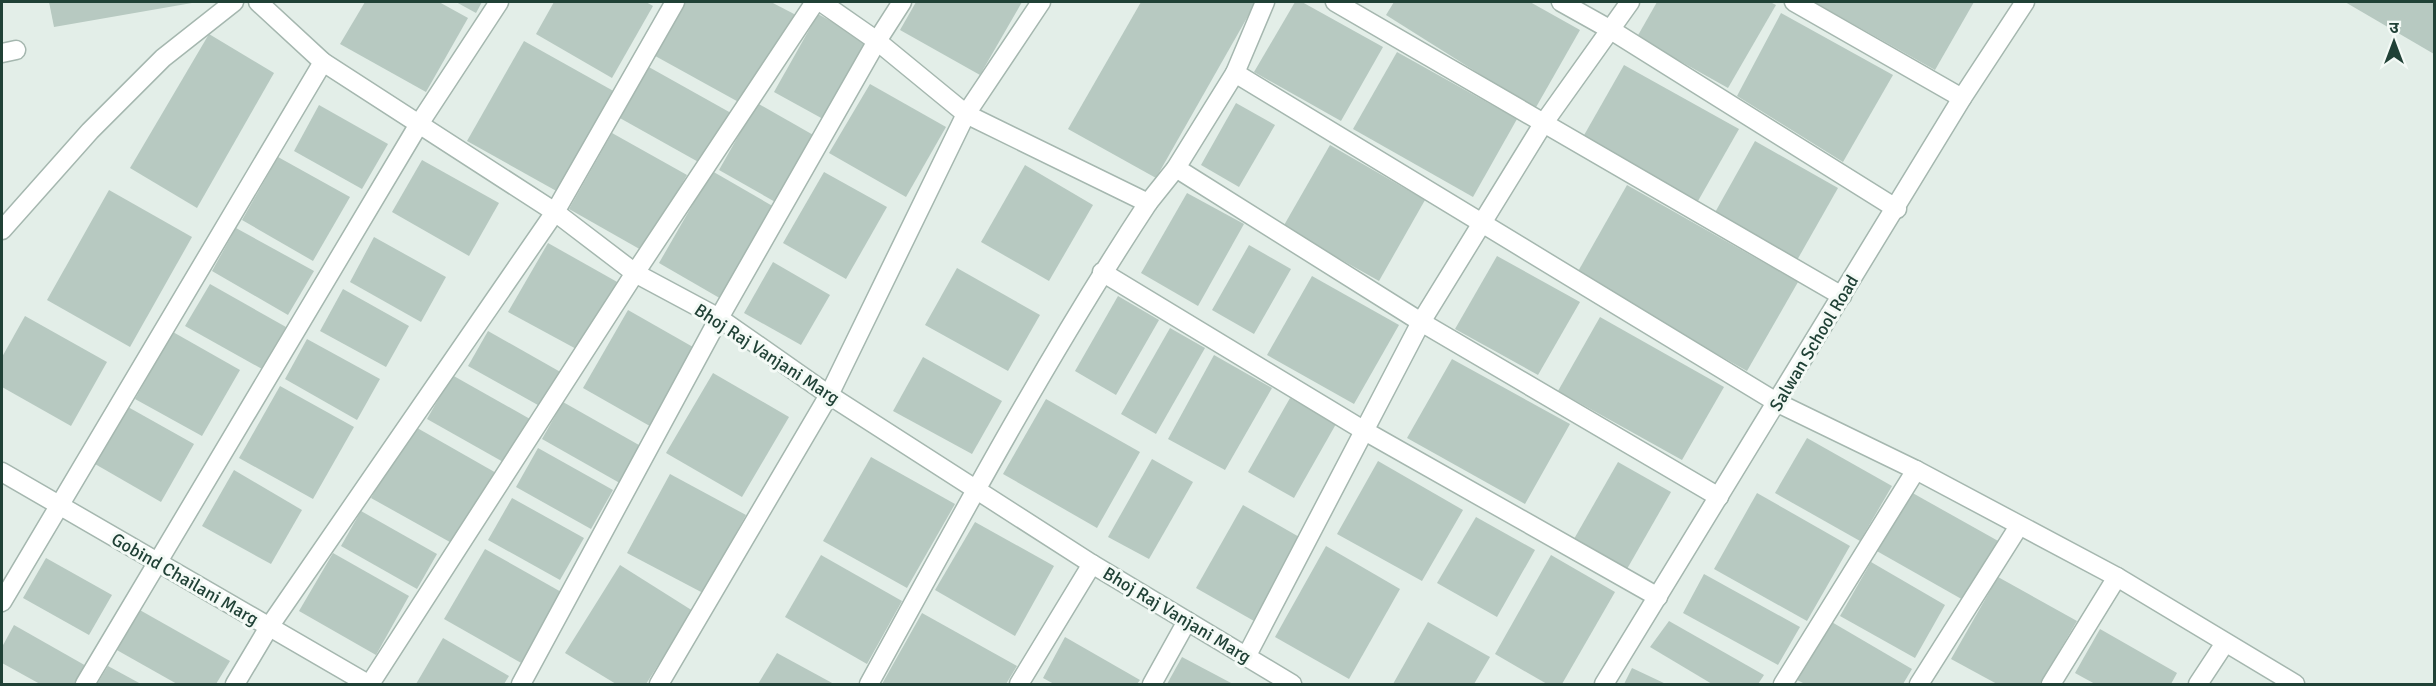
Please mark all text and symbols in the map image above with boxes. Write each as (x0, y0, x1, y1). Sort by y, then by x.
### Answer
north arrow (2364, 12, 2424, 72)
text: उ (2389, 18, 2399, 38)
street label: Salwan School Road (1765, 271, 1863, 415)
street label: Bhoj Raj Vanjani Marg (690, 299, 844, 409)
street label: Gobind Chailani Marg (108, 528, 262, 630)
street label: Bhoj Raj Vanjani Marg (1099, 562, 1255, 668)

